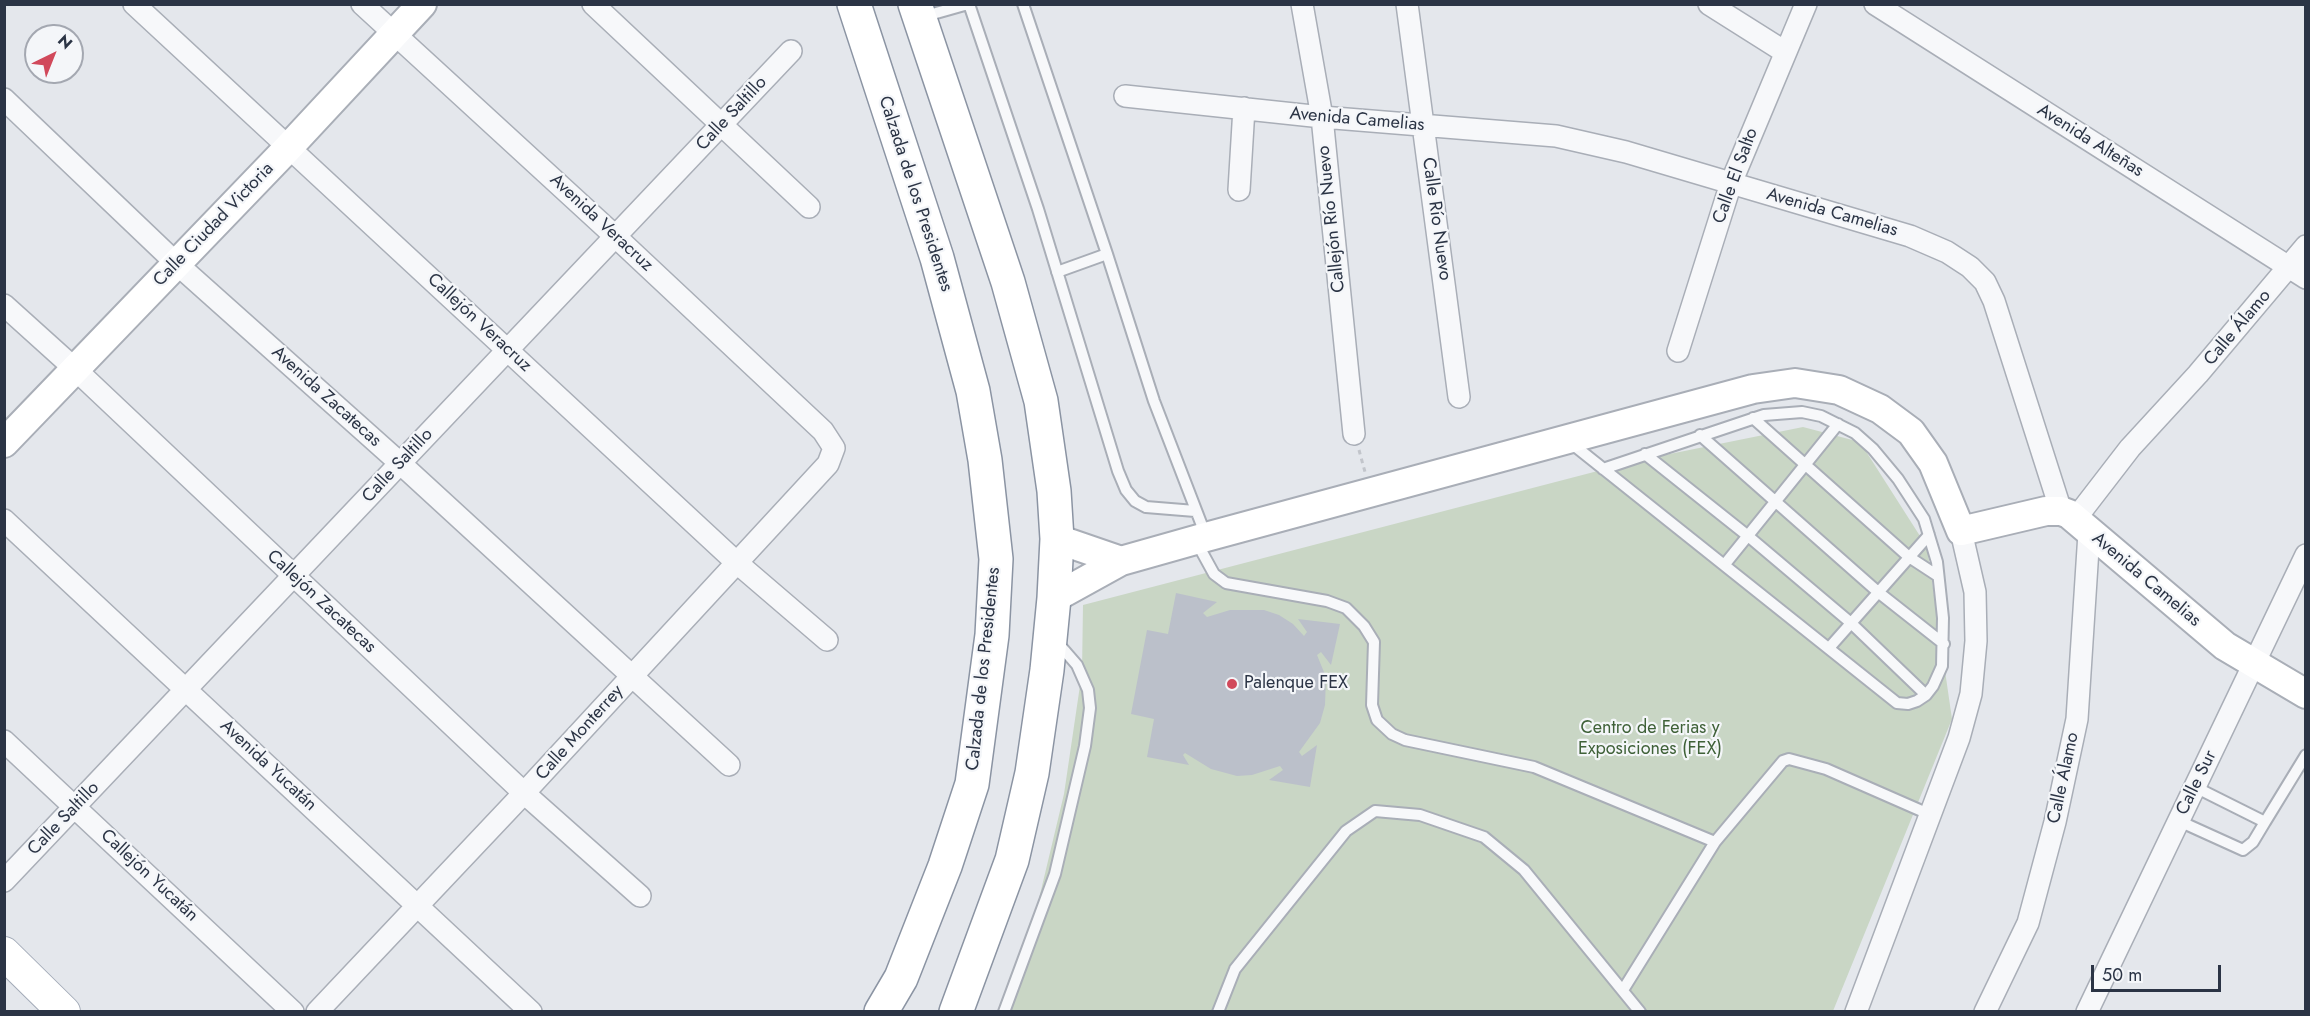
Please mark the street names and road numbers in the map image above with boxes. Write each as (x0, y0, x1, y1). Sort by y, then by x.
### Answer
street label: Calle Saltillo (692, 72, 772, 156)
street label: Calzada de los Presidentes (873, 93, 957, 295)
street label: Avenida Alteñas (2033, 100, 2147, 182)
street label: Avenida Camelias (1289, 103, 1425, 137)
street label: Calle El Salto (1709, 125, 1763, 227)
street label: Callejón Río Nuevo (1314, 144, 1350, 294)
street label: Calle Río Nuevo (1417, 156, 1455, 282)
street label: Calle Ciudad Victoria (149, 159, 279, 291)
street label: Avenida Veracruz (545, 170, 657, 276)
street label: Avenida Camelias (1764, 184, 1900, 242)
street label: Callejón Veracruz (422, 269, 536, 377)
street label: Calle Álamo (2200, 286, 2276, 370)
street label: Avenida Zacatecas (267, 342, 385, 452)
street label: Calle Saltillo (358, 424, 438, 508)
street label: Avenida Camelias (2087, 528, 2205, 632)
street label: Callejón Zacatecas (262, 546, 380, 658)
street label: Calzada de los Presidentes (963, 566, 1005, 772)
street label: Calle Monterrey (532, 681, 628, 785)
street label: Avenida Yucatán (215, 716, 321, 816)
street label: Calle Álamo (2044, 731, 2084, 825)
street label: Calle Sur (2172, 747, 2222, 819)
street label: Calle Saltillo (24, 778, 104, 860)
street label: Callejón Yucatán (96, 825, 202, 927)

